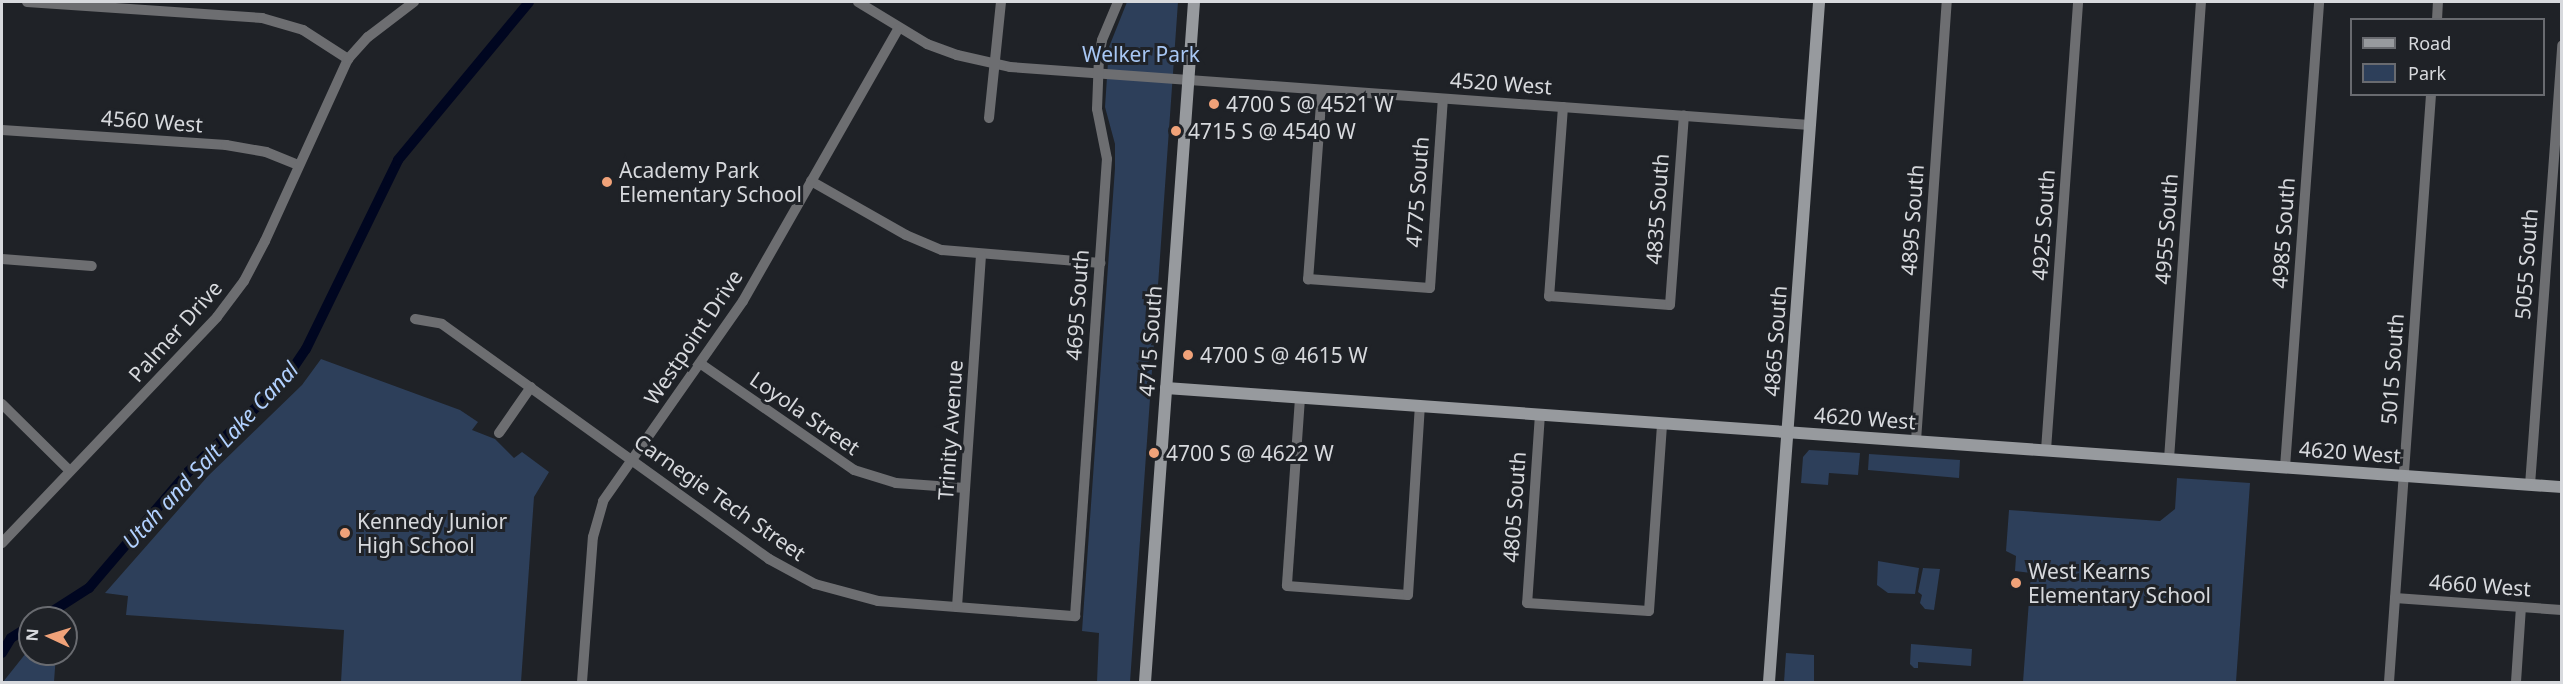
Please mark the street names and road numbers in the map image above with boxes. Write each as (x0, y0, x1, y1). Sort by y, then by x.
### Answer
street label: 4520 West (1449, 67, 1553, 99)
street label: 4560 West (100, 105, 204, 137)
street label: 4775 South (1401, 136, 1433, 248)
street label: 4835 South (1641, 153, 1673, 265)
street label: 4895 South (1896, 164, 1928, 276)
street label: 4925 South (2027, 169, 2059, 281)
street label: 4955 South (2150, 173, 2182, 285)
street label: 4985 South (2267, 177, 2299, 289)
street label: 5055 South (2510, 208, 2542, 320)
street label: 4695 South (1061, 249, 1093, 361)
street label: Westpoint Drive (638, 265, 748, 409)
street label: Palmer Drive (123, 275, 227, 387)
street label: 4715 South (1134, 285, 1166, 397)
street label: 4865 South (1759, 285, 1791, 397)
street label: 5015 South (2376, 313, 2408, 425)
street label: Trinity Avenue (933, 359, 967, 501)
street label: Loyola Street (745, 366, 865, 460)
street label: 4620 West (1813, 402, 1917, 434)
street label: Carnegie Tech Street (629, 428, 811, 566)
street label: 4620 West (2298, 436, 2402, 468)
street label: 4805 South (1498, 451, 1530, 563)
street label: 4660 West (2428, 569, 2532, 601)

